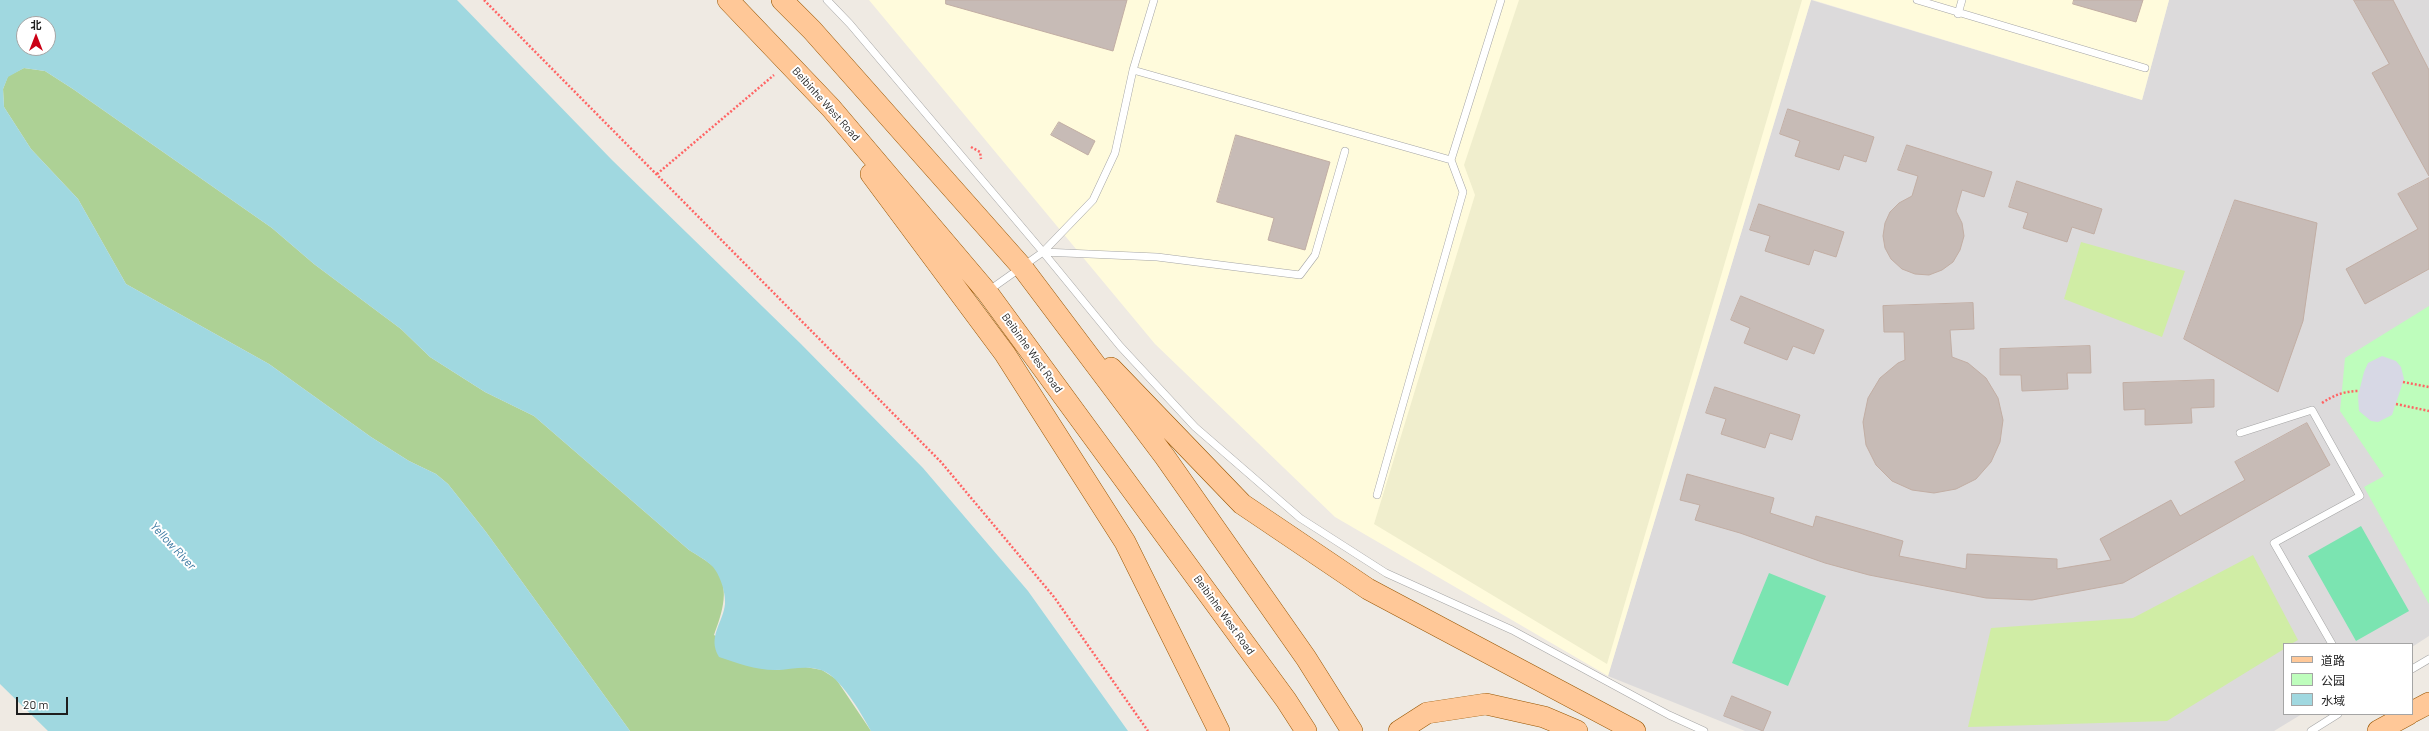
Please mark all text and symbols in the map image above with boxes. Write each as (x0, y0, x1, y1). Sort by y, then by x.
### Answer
north arrow (16, 16, 56, 56)
text: 北 (31, 18, 42, 31)
street label: Beibinhe West Road (789, 64, 863, 144)
street label: Beibinhe West Road (999, 311, 1065, 395)
water label: Yellow River (147, 519, 199, 573)
street label: Beibinhe West Road (1191, 573, 1257, 657)
legend (2283, 643, 2413, 715)
text: 道路 (2321, 653, 2345, 667)
text: 公园 (2321, 673, 2345, 687)
scale bar (18, 689, 70, 715)
text: 水域 (2321, 693, 2345, 707)
text: 20 m (23, 697, 49, 711)

